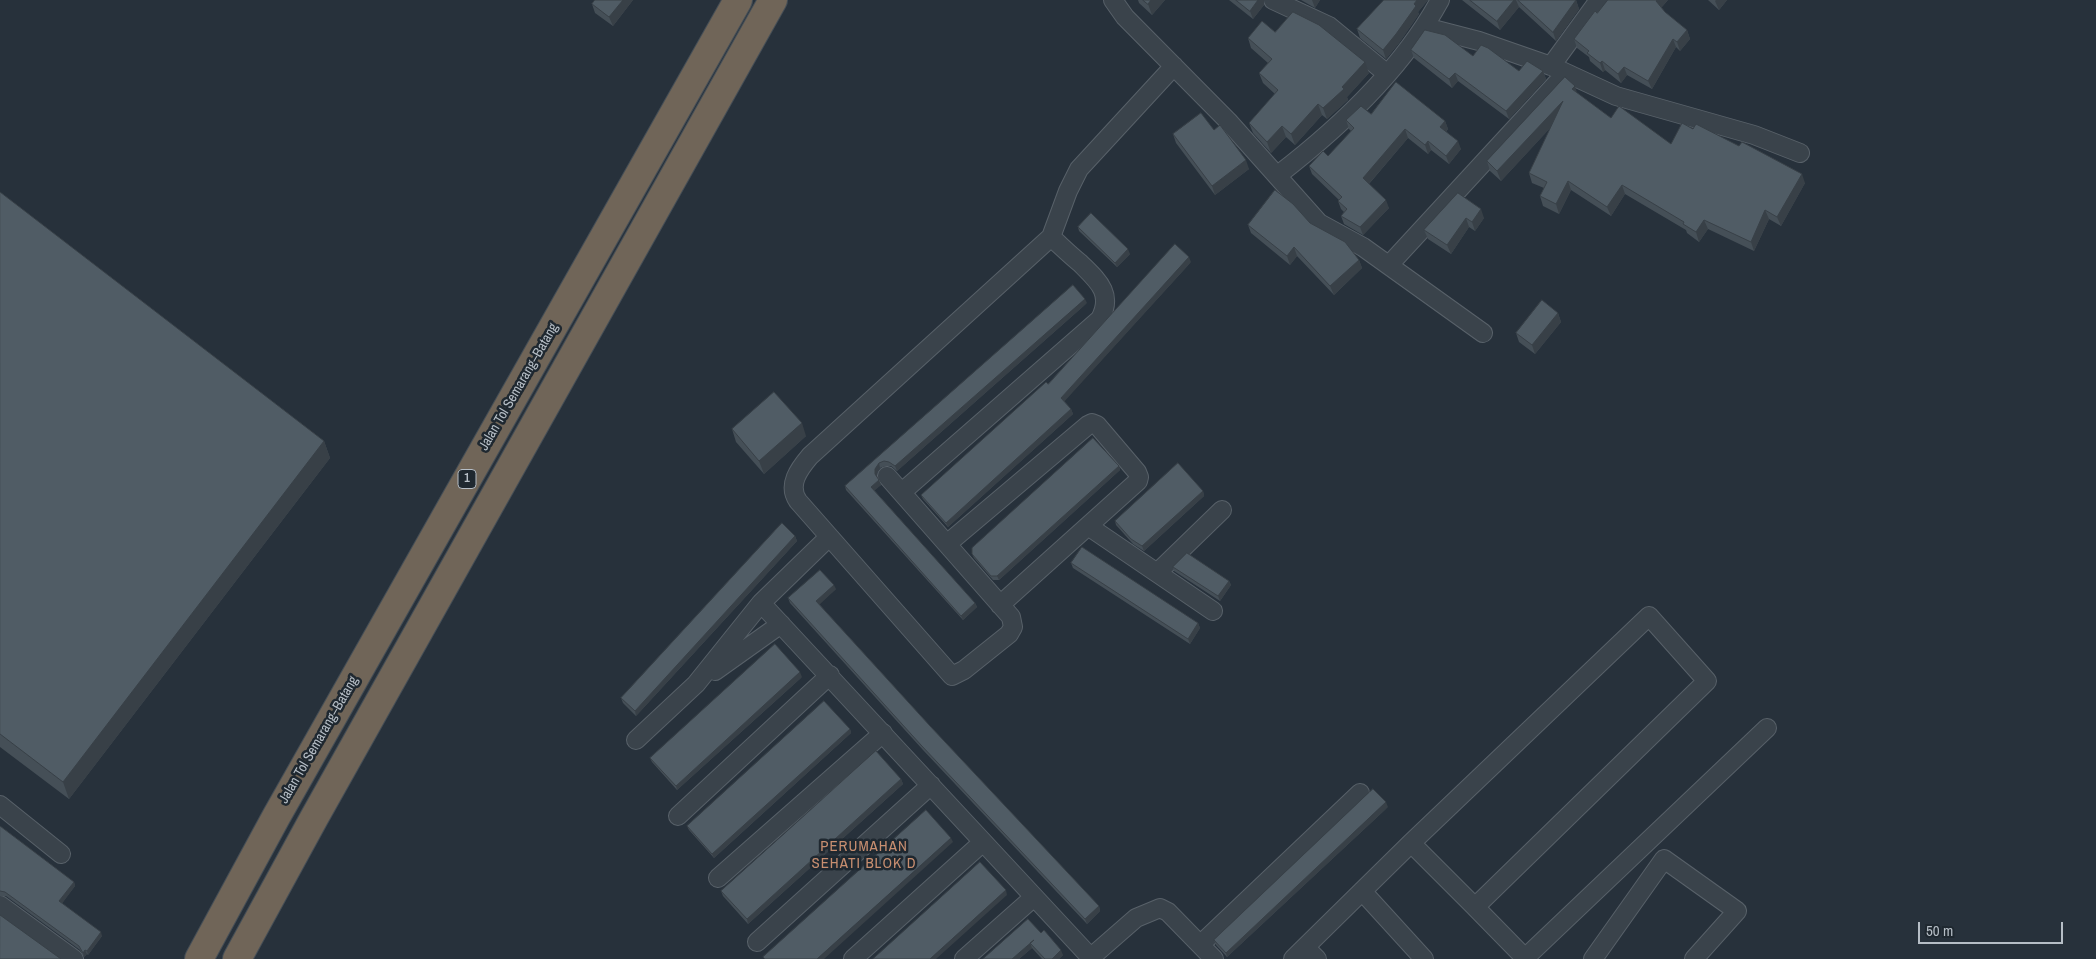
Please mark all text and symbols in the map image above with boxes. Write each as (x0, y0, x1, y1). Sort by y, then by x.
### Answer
street label: Jalan Tol Semarang–Batang (476, 320, 562, 454)
road number: 1 (458, 469, 476, 488)
street label: Jalan Tol Semarang–Batang (276, 673, 362, 807)
district label: PERUMAHAN SEHATI BLOK D (810, 838, 918, 873)
scale bar (1921, 912, 2066, 944)
text: 50 m (1926, 920, 1953, 941)

